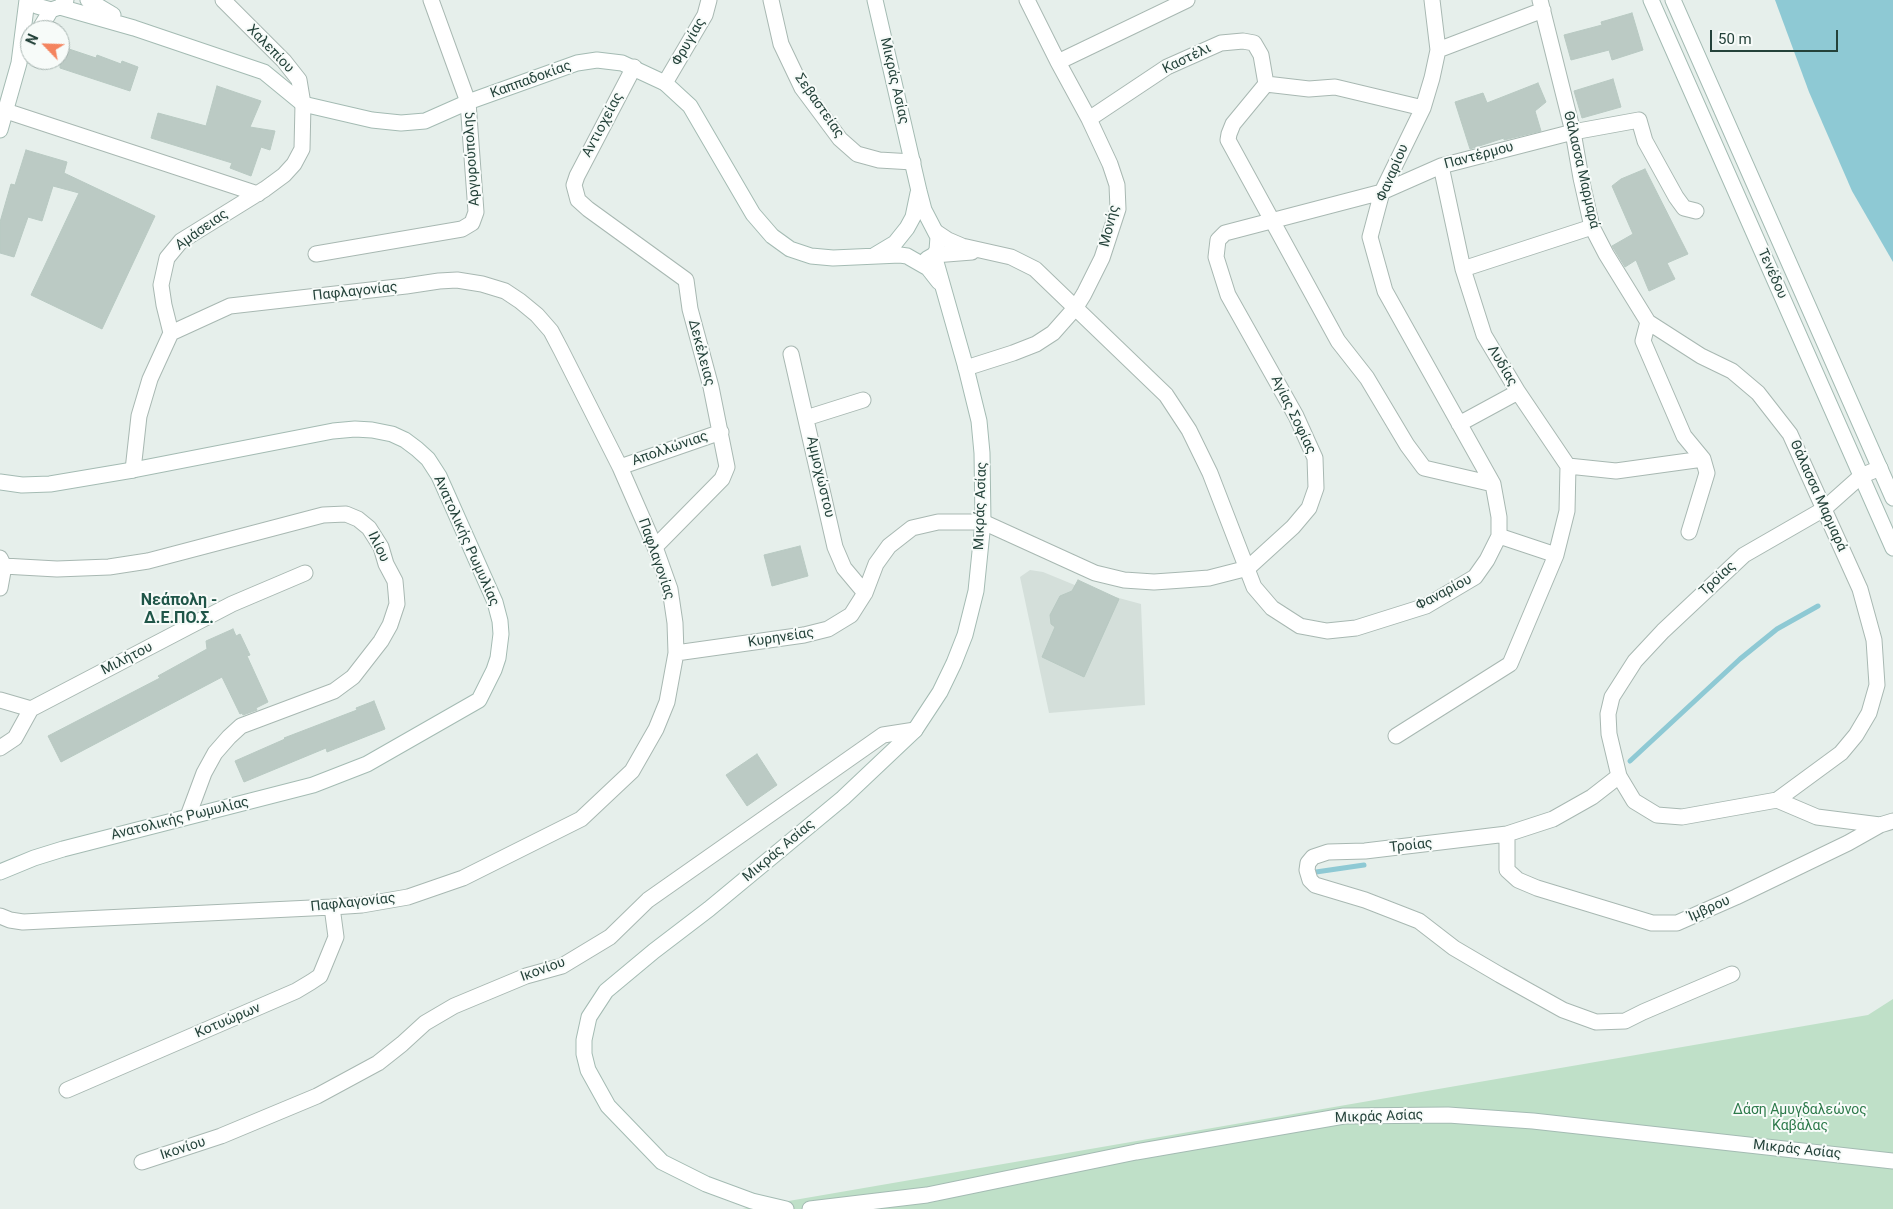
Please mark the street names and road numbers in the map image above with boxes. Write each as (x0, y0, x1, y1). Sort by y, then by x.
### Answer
street label: Φρυγίας (669, 15, 709, 69)
street label: Χαλεπίου (243, 21, 297, 77)
street label: Μικράς Ασίας (876, 36, 912, 126)
street label: Καστέλι (1160, 40, 1214, 78)
street label: Καππαδοκίας (488, 58, 574, 102)
street label: Σεβαστείας (791, 71, 847, 141)
street label: Αντιοχείας (579, 90, 627, 160)
street label: Θάλασσα Μαρμαρά (1559, 110, 1603, 230)
street label: Αργυρούπολης (460, 111, 484, 207)
street label: Παντέρμου (1442, 139, 1516, 173)
street label: Φαναρίου (1373, 142, 1413, 204)
street label: Μονής (1097, 203, 1123, 249)
street label: Αμάσειας (172, 206, 232, 254)
street label: Τενέδου (1754, 246, 1790, 302)
street label: Παφλαγονίας (312, 279, 398, 305)
street label: Δεκέλειας (684, 318, 718, 388)
street label: Λυδίας (1483, 343, 1521, 389)
street label: Αγίας Σοφίας (1267, 373, 1319, 457)
street label: Απολλώνιας (630, 428, 710, 470)
street label: Αμμοχώστου (802, 435, 838, 519)
street label: Θάλασσα Μαρμαρά (1786, 438, 1850, 554)
street label: Μικράς Ασίας (971, 462, 991, 550)
street label: Ανατολικής Ρωμυλίας (430, 473, 502, 609)
street label: Παφλαγονίας (634, 516, 678, 602)
street label: Ιλίου (363, 529, 393, 565)
street label: Τροίας (1696, 558, 1740, 600)
street label: Φαναρίου (1413, 571, 1475, 615)
street label: Κυρηνείας (747, 625, 815, 651)
street label: Μιλήτου (99, 639, 155, 679)
street label: Ανατολικής Ρωμυλίας (109, 794, 251, 844)
street label: Μικράς Ασίας (740, 816, 818, 886)
street label: Τροίας (1389, 835, 1433, 857)
street label: Παφλαγονίας (310, 890, 396, 916)
street label: Ίμβρου (1685, 892, 1733, 926)
street label: Ικονίου (518, 954, 568, 986)
street label: Κοτυώρων (193, 1000, 263, 1042)
street label: Μικράς Ασίας (1335, 1107, 1423, 1127)
street label: Ικονίου (158, 1134, 208, 1164)
street label: Μικράς Ασίας (1752, 1137, 1842, 1163)

